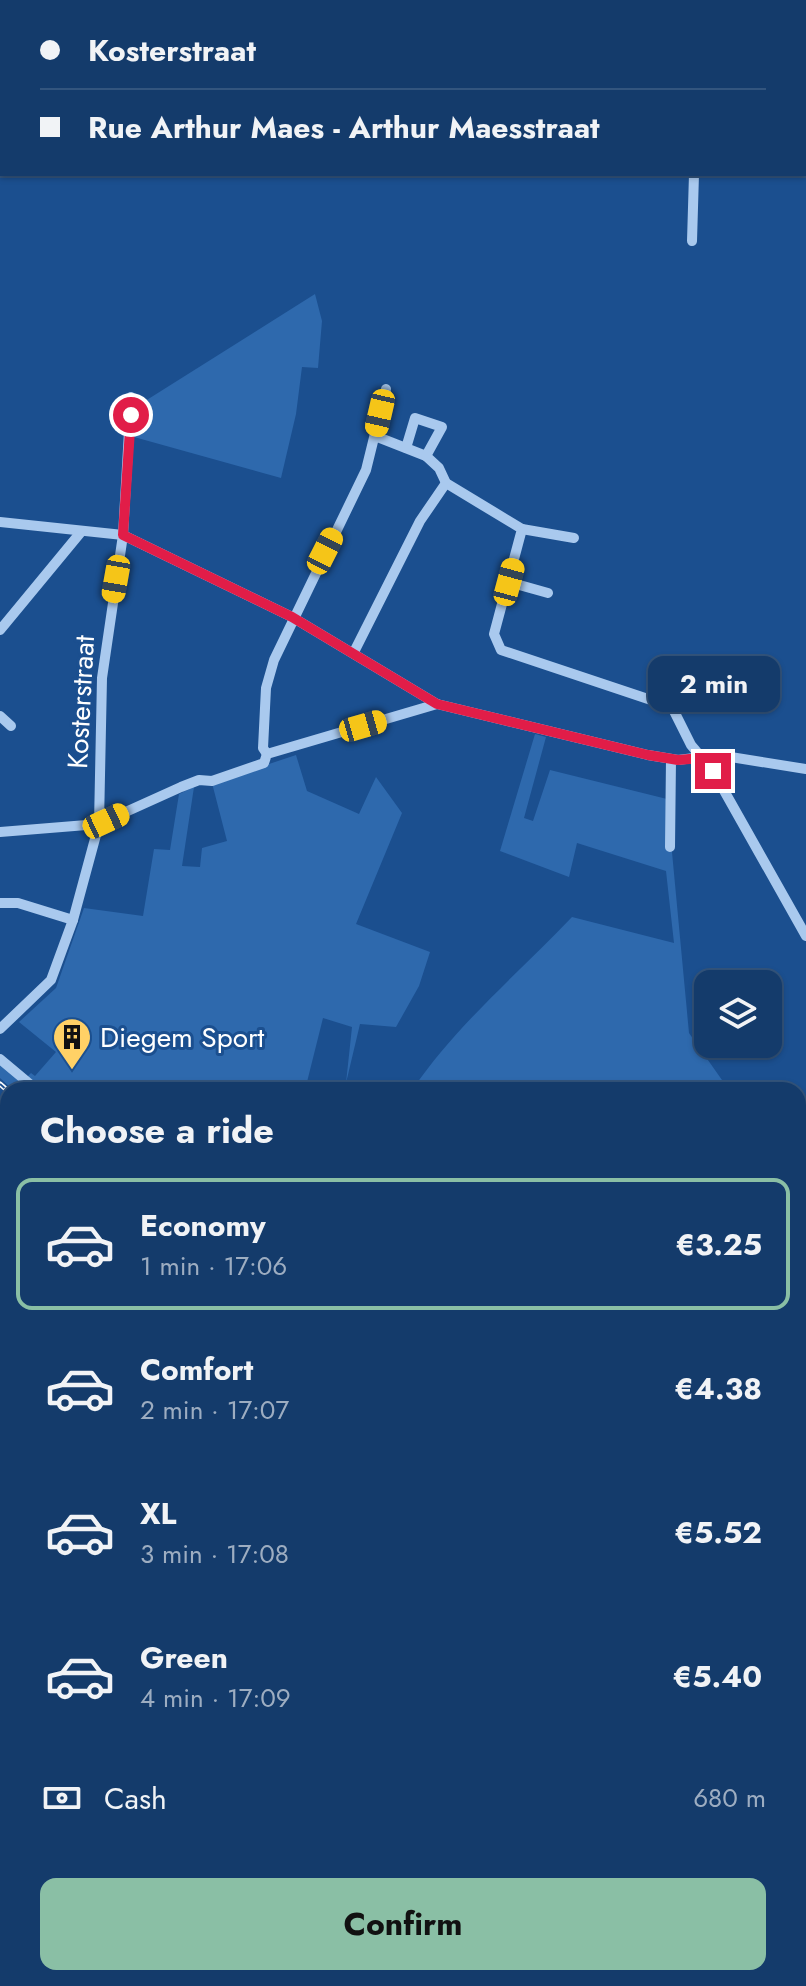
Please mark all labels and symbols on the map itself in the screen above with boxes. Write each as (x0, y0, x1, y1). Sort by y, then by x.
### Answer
car (363, 387, 397, 439)
route start (113, 397, 149, 433)
car (303, 524, 347, 578)
car (100, 553, 132, 605)
car (491, 556, 527, 608)
street label: Kosterstraat (57, 634, 105, 770)
callout: 2 min (647, 655, 779, 711)
car (337, 708, 389, 744)
route end (695, 753, 731, 789)
car (79, 800, 133, 842)
building icon: Diegem Sport (51, 1016, 93, 1071)
place label: Diegem Sport (100, 1017, 265, 1058)

